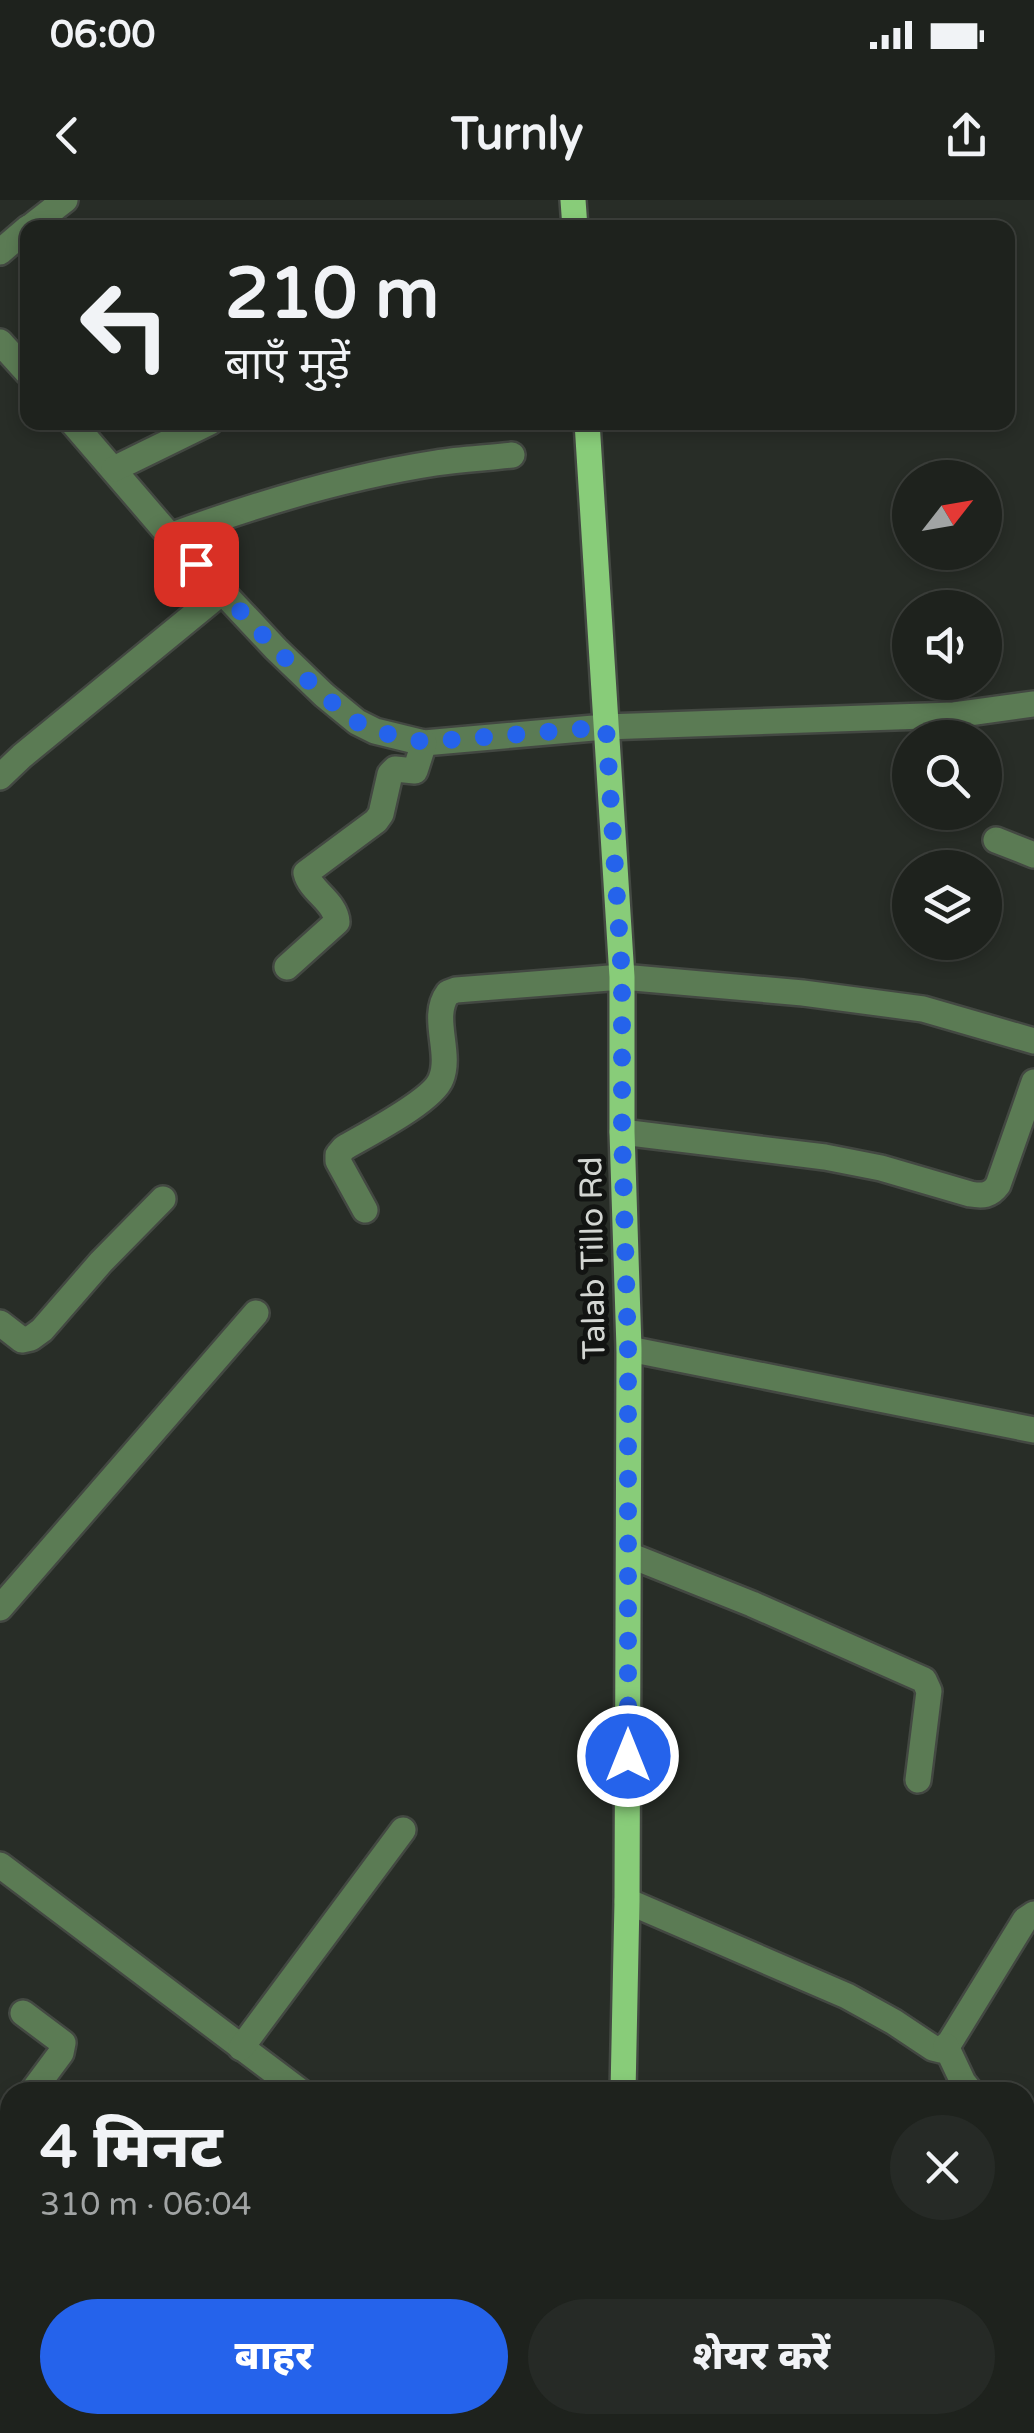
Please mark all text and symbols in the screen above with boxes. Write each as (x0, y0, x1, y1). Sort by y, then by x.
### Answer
text: 06:00 (50, 12, 155, 58)
icon: back (40, 108, 95, 163)
text: Turnly (451, 108, 583, 162)
icon: share (939, 108, 994, 163)
text: 210 m (225, 253, 439, 337)
icon: left (60, 260, 190, 390)
text: बाएँ मुड़ें (225, 338, 350, 392)
north arrow (892, 460, 1002, 570)
map controls (892, 460, 1002, 960)
pin (154, 522, 239, 607)
icon: arrive (169, 537, 224, 592)
button: sound (892, 590, 1002, 700)
button: search (892, 720, 1002, 830)
button: layers (892, 850, 1002, 960)
street label: Talab Tillo Rd (572, 1156, 614, 1360)
position arrow (576, 1704, 680, 1808)
text: 4 मिनट (40, 2112, 222, 2184)
button: close (890, 2115, 995, 2220)
text: 310 m · 06:04 (40, 2186, 252, 2224)
button: बाहर (40, 2299, 508, 2414)
button: शेयर करें (528, 2299, 995, 2414)

